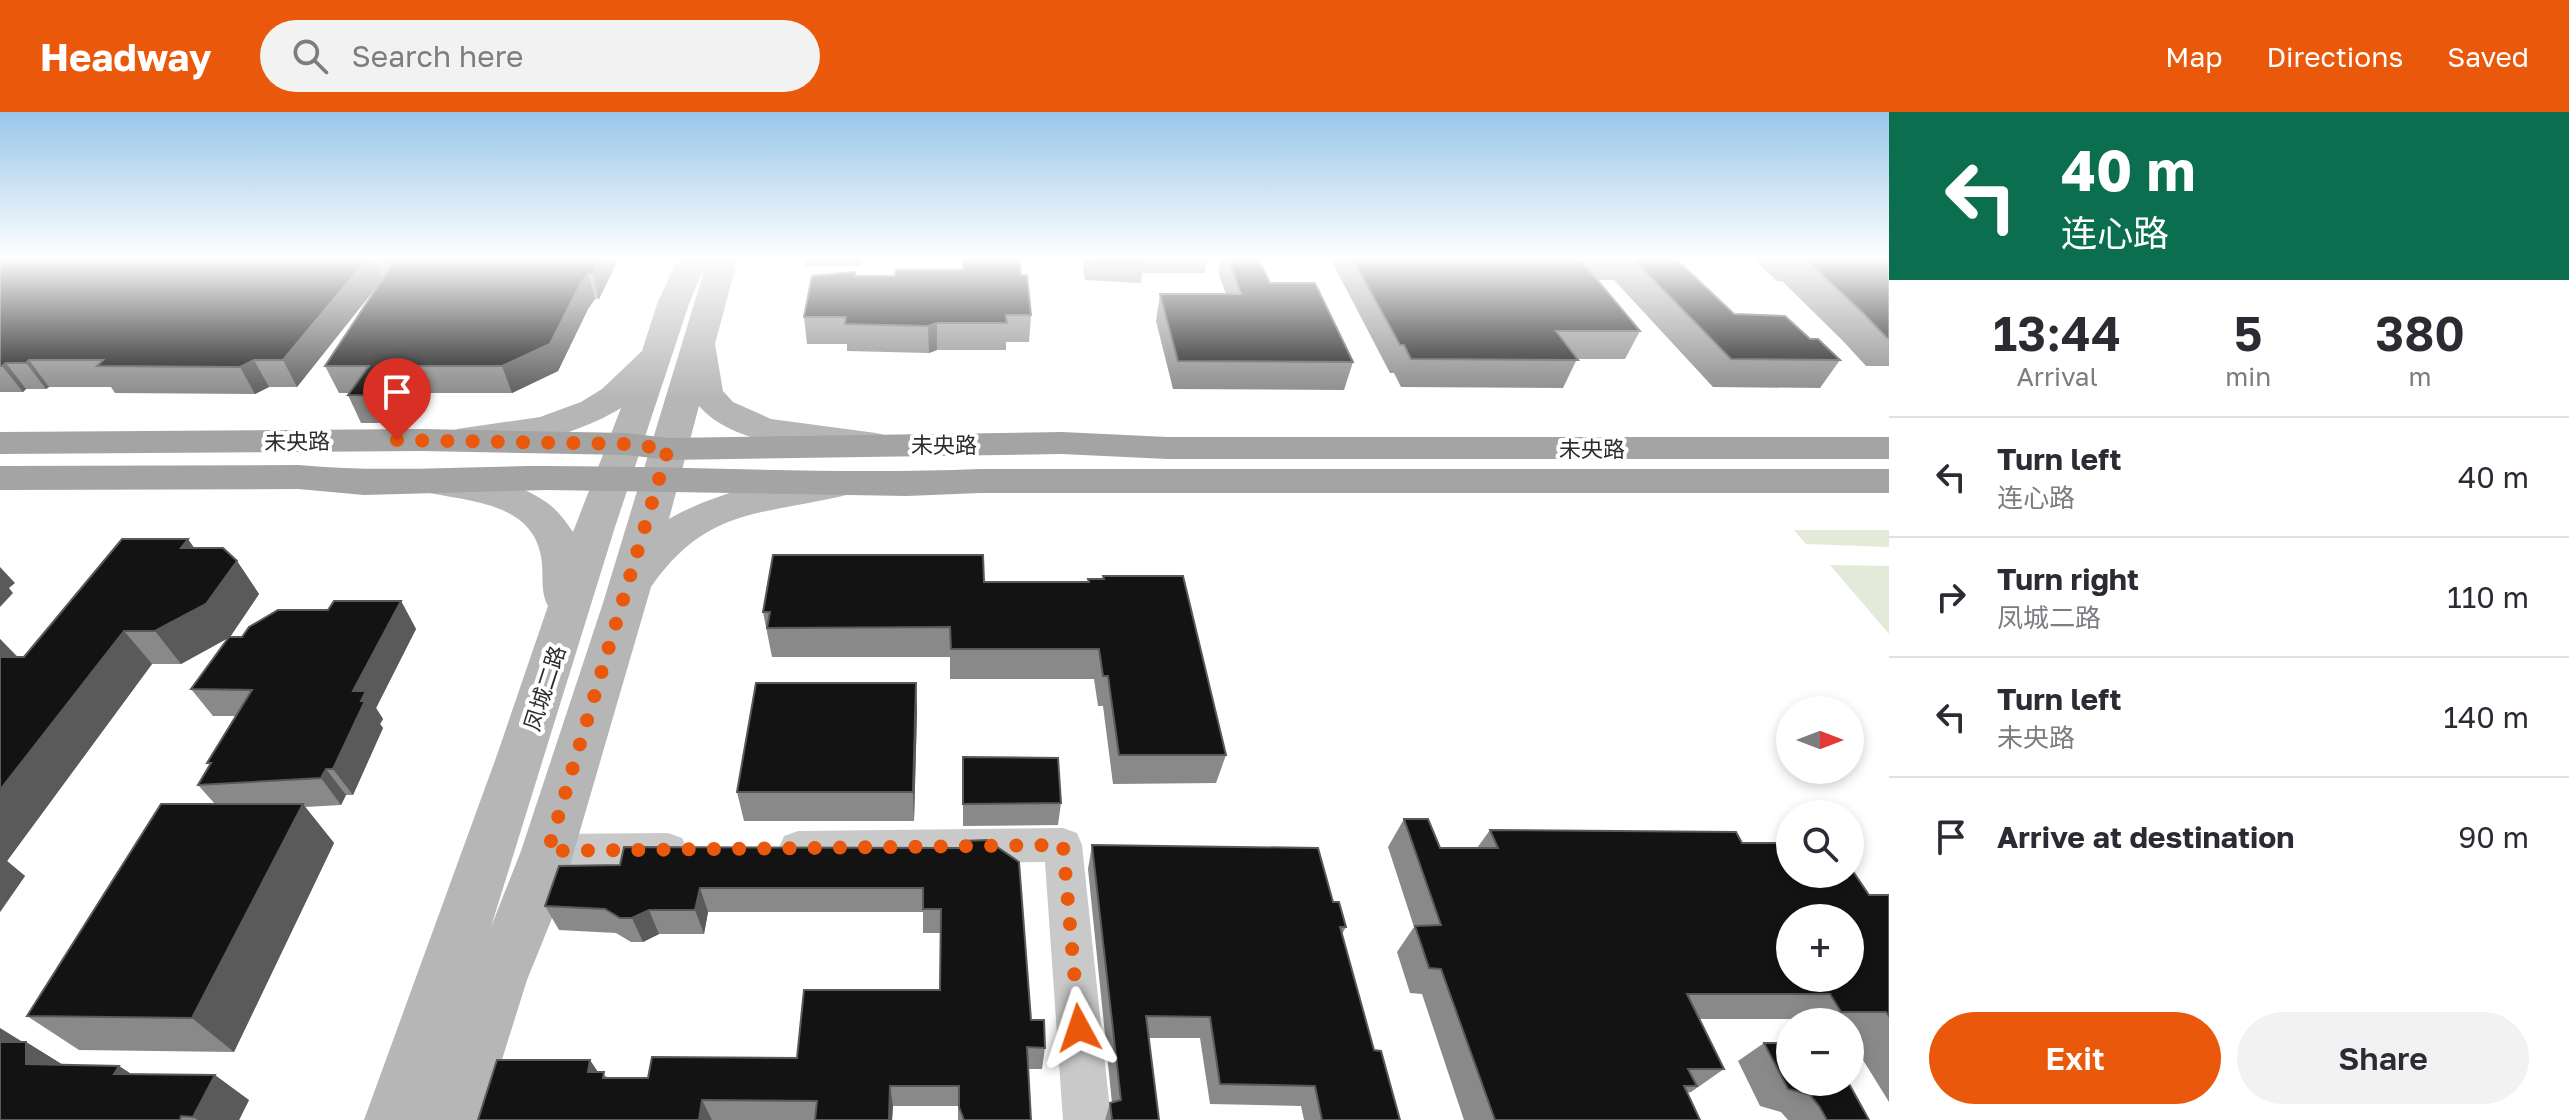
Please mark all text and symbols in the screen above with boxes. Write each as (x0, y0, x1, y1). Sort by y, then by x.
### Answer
search box (260, 20, 820, 92)
text: Headway (40, 34, 212, 79)
icon: search (288, 34, 332, 78)
text: Search here (352, 38, 523, 74)
text: Map (2165, 40, 2222, 73)
text: Directions (2266, 40, 2403, 73)
text: Saved (2447, 40, 2529, 73)
text: 40 m (2061, 136, 2195, 203)
icon: left (1929, 144, 2033, 248)
text: 连心路 (2061, 211, 2169, 254)
text: 13:44 (1993, 304, 2121, 362)
text: 5 (2234, 304, 2263, 362)
text: 380 (2375, 304, 2465, 362)
pin (363, 358, 431, 440)
text: Arrival (2016, 361, 2098, 392)
text: min (2225, 361, 2271, 392)
text: m (2409, 361, 2432, 392)
icon: arrive (375, 370, 419, 414)
street label: 未央路 (264, 427, 330, 455)
street label: 未央路 (911, 431, 977, 458)
street label: 未央路 (1559, 435, 1625, 462)
text: Turn left (1997, 441, 2122, 477)
icon: left (1929, 455, 1973, 499)
text: 40 m (2458, 459, 2529, 495)
text: 连心路 (1997, 482, 2075, 513)
text: Turn right (1997, 561, 2139, 597)
icon: right (1929, 575, 1973, 619)
text: 110 m (2447, 579, 2529, 615)
text: 凤城二路 (1997, 602, 2101, 633)
street label: 凤城二路 (518, 642, 570, 734)
text: Turn left (1997, 681, 2122, 717)
icon: left (1929, 695, 1973, 739)
north arrow (1776, 696, 1864, 784)
map controls (1776, 696, 1864, 1096)
text: 140 m (2444, 699, 2529, 735)
text: 未央路 (1997, 722, 2075, 753)
button: search (1776, 800, 1864, 888)
icon: arrive (1929, 815, 1973, 859)
text: Arrive at destination (1997, 819, 2294, 855)
text: 90 m (2458, 819, 2529, 855)
button: + (1776, 904, 1864, 992)
position arrow (1037, 986, 1121, 1070)
button: − (1776, 1008, 1864, 1096)
button: Exit (1929, 1012, 2221, 1104)
button: Share (2237, 1012, 2529, 1104)

